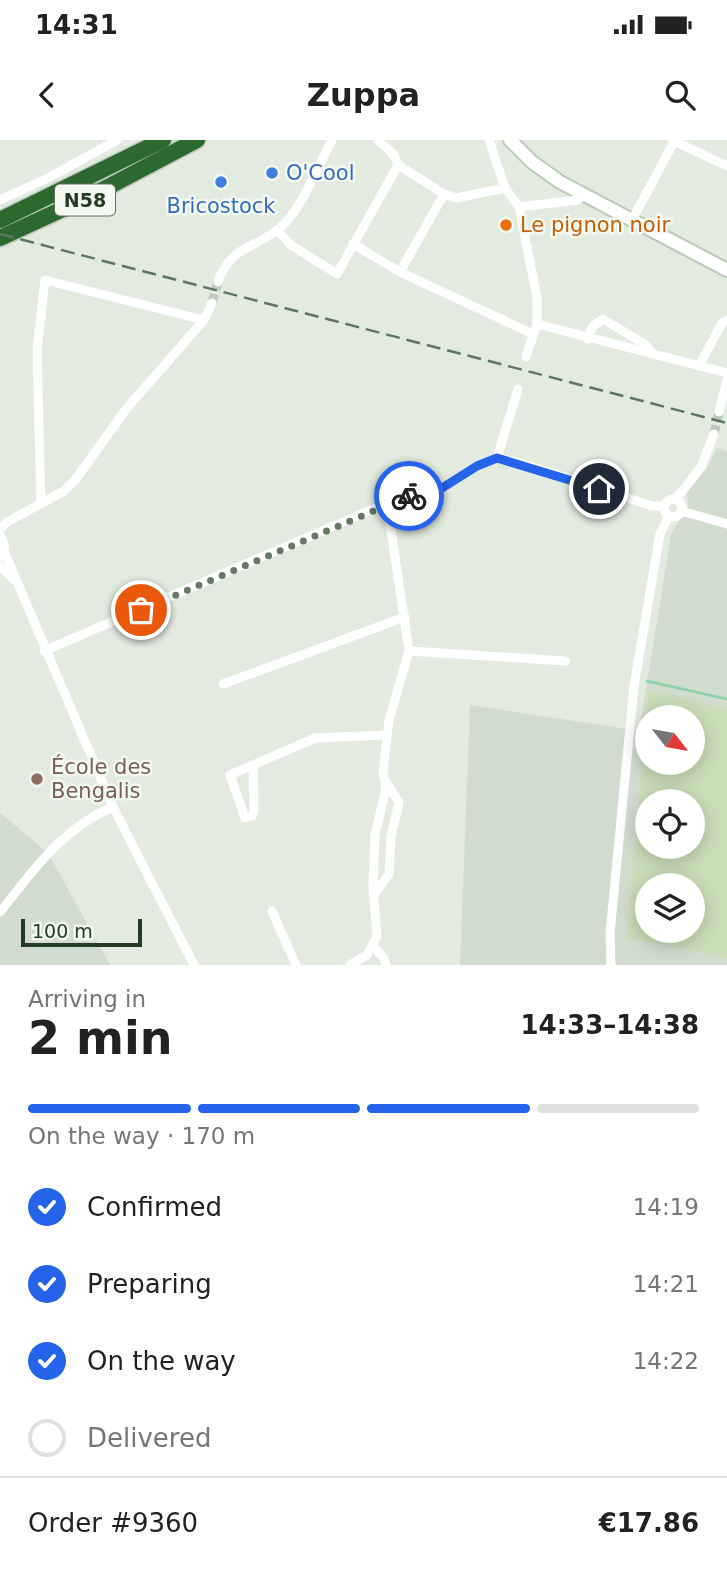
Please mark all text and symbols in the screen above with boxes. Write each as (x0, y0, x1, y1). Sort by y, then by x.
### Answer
text: 14:31 (35, 10, 118, 40)
icon: back (28, 76, 66, 114)
text: Zuppa (307, 76, 420, 114)
icon: search (661, 76, 699, 114)
place label: O'Cool (286, 161, 355, 185)
marker: O'Cool (264, 165, 280, 181)
marker: Bricostock (213, 174, 229, 190)
road number: N58 (55, 184, 115, 216)
place label: Bricostock (167, 194, 276, 218)
place label: Le pignon noir (520, 213, 671, 237)
marker: Le pignon noir (498, 217, 514, 233)
pin (569, 459, 629, 519)
courier (374, 461, 444, 531)
icon: home (580, 470, 618, 508)
icon: bike (390, 477, 428, 515)
pin (111, 580, 171, 640)
icon: bag (122, 591, 160, 629)
north arrow (635, 705, 705, 775)
map controls (635, 705, 705, 943)
place label: École des Bengalis (51, 754, 151, 803)
marker: École des Bengalis (29, 771, 45, 787)
button: locate (635, 789, 705, 859)
button: layers (635, 873, 705, 943)
scale bar (21, 916, 142, 948)
text: 100 m (32, 920, 93, 942)
text: Arriving in (28, 986, 146, 1012)
text: 14:33–14:38 (520, 1010, 699, 1040)
text: 2 min (28, 1011, 172, 1065)
text: On the way · 170 m (28, 1123, 255, 1149)
icon: check (28, 1188, 66, 1226)
text: Confirmed (87, 1192, 222, 1222)
text: 14:19 (633, 1194, 699, 1220)
icon: check (28, 1265, 66, 1303)
text: Preparing (87, 1269, 212, 1299)
text: 14:21 (633, 1271, 699, 1297)
icon: check (28, 1342, 66, 1380)
text: On the way (87, 1346, 236, 1376)
text: 14:22 (633, 1348, 699, 1374)
text: Delivered (87, 1423, 211, 1453)
text: Order #9360 (28, 1508, 198, 1538)
text: €17.86 (599, 1508, 699, 1538)

